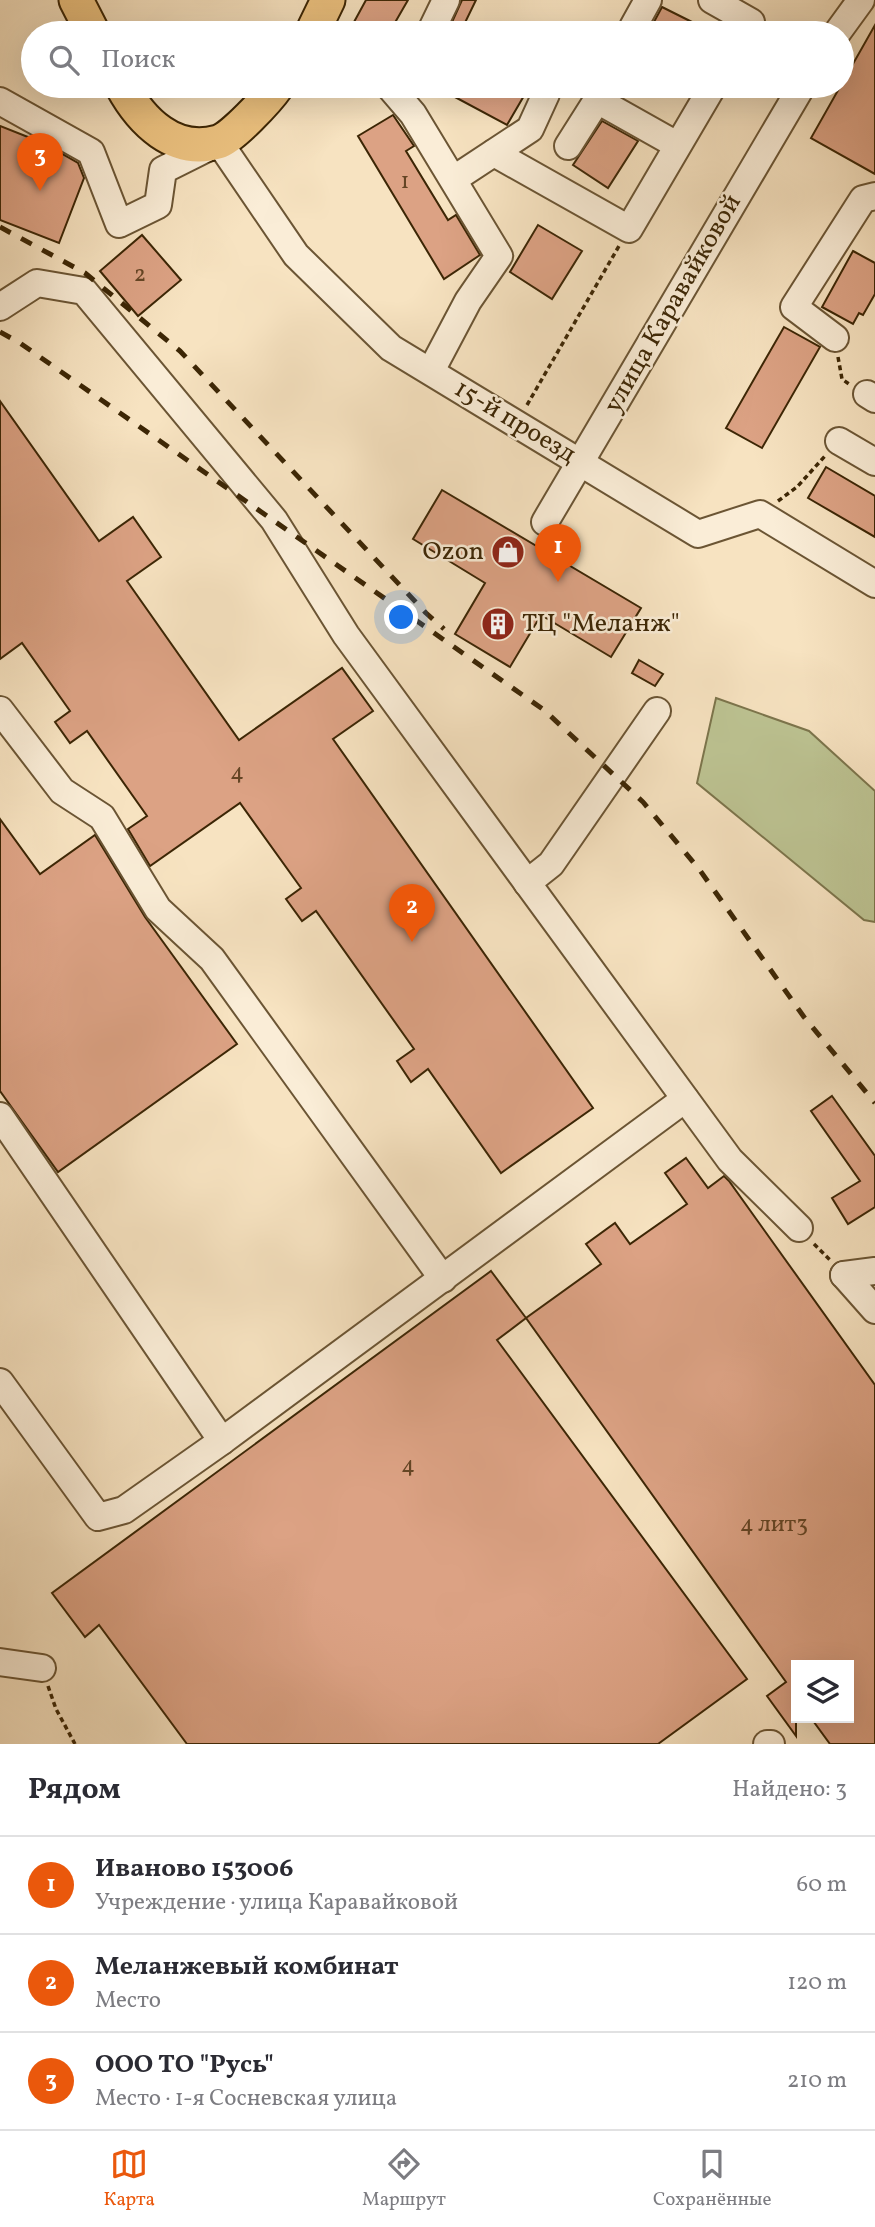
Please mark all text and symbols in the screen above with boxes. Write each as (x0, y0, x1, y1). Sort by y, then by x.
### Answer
search box (21, 21, 854, 98)
icon: search (45, 41, 83, 79)
text: Поиск (101, 42, 175, 78)
pin: 3 (17, 133, 63, 191)
house number: 1 (401, 166, 409, 198)
street label: улица Каравайковой (596, 188, 750, 420)
house number: 2 (134, 259, 146, 291)
street label: 15-й проезд (447, 371, 583, 473)
pin: 1 (535, 524, 581, 582)
shop icon: Ozon (489, 533, 527, 571)
place label: Ozon (423, 534, 484, 570)
your location (384, 600, 418, 634)
building icon: ТЦ "Меланж" (479, 605, 517, 643)
place label: ТЦ "Меланж" (522, 606, 680, 642)
house number: 4 (230, 757, 244, 789)
pin: 2 (389, 884, 435, 942)
house number: 4 (401, 1450, 415, 1482)
house number: 4 лит3 (740, 1509, 808, 1541)
map controls (791, 1660, 854, 1723)
button: layers (791, 1660, 854, 1723)
text: Рядом (28, 1769, 121, 1811)
text: Найдено: 3 (732, 1774, 847, 1806)
text: Иваново 153006 (95, 1851, 294, 1887)
text: 1 (46, 1869, 56, 1901)
text: 60 m (797, 1869, 847, 1901)
text: Учреждение · улица Каравайковой (95, 1887, 458, 1919)
text: Меланжевый комбинат (95, 1949, 398, 1985)
text: 2 (45, 1967, 57, 1999)
text: 120 m (787, 1967, 847, 1999)
text: Место (95, 1985, 161, 2017)
text: ООО ТО "Русь" (95, 2047, 274, 2083)
text: 3 (45, 2065, 57, 2097)
text: 210 m (787, 2065, 847, 2097)
text: Место · 1-я Сосневская улица (95, 2083, 397, 2115)
tab: Карта (104, 2145, 155, 2213)
tab: Маршрут (362, 2145, 446, 2213)
tab: Сохранённые (653, 2145, 771, 2213)

